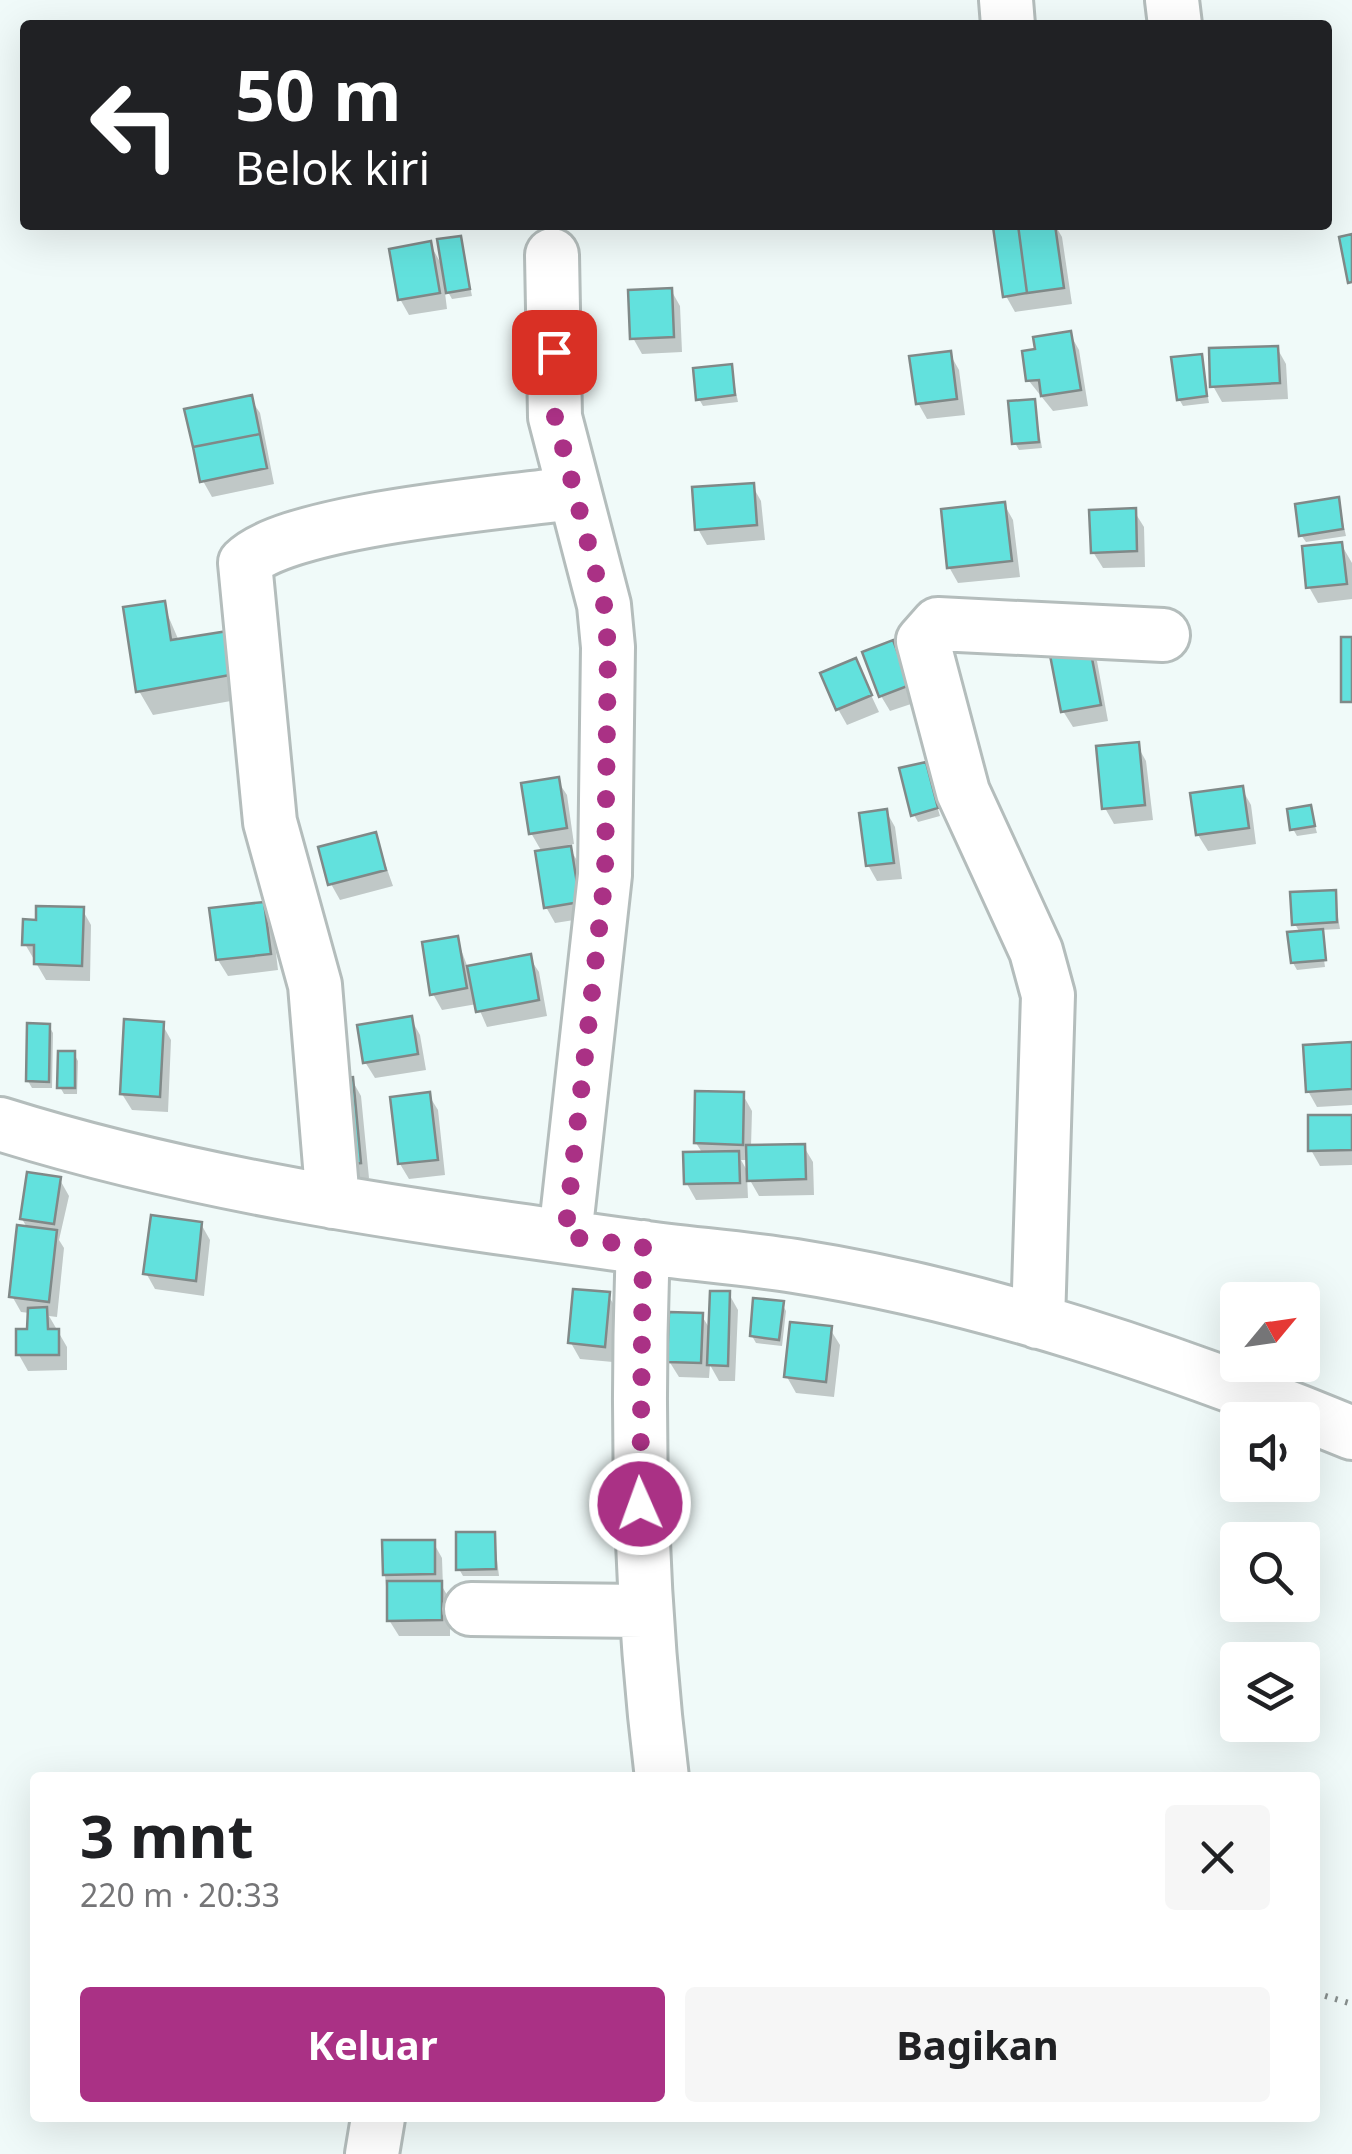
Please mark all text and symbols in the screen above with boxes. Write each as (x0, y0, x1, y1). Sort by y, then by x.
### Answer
text: 50 m (235, 46, 402, 142)
icon: left (70, 60, 200, 190)
text: Belok kiri (235, 137, 430, 198)
pin (512, 310, 597, 395)
icon: arrive (527, 325, 582, 380)
north arrow (1220, 1282, 1320, 1382)
map controls (1220, 1282, 1320, 1742)
button: sound (1220, 1402, 1320, 1502)
position arrow (588, 1452, 692, 1556)
button: search (1220, 1522, 1320, 1622)
button: layers (1220, 1642, 1320, 1742)
text: 3 mnt (80, 1794, 253, 1876)
button: close (1165, 1805, 1270, 1910)
text: 220 m · 20:33 (80, 1873, 280, 1916)
button: Keluar (80, 1987, 665, 2102)
button: Bagikan (685, 1987, 1270, 2102)

